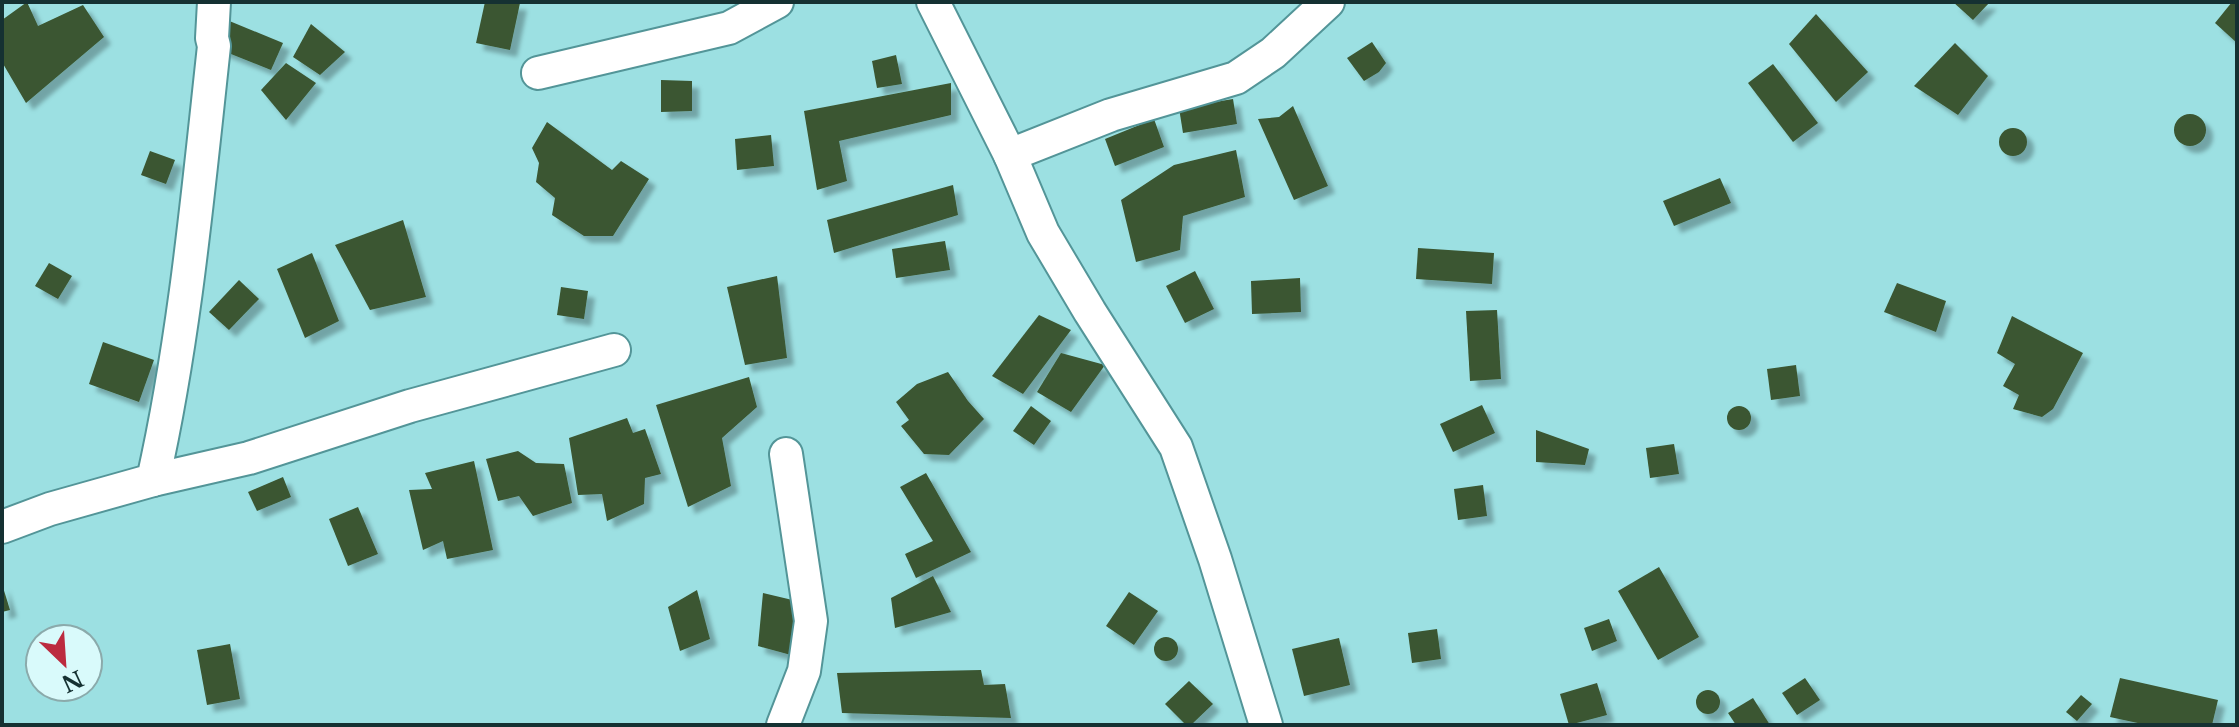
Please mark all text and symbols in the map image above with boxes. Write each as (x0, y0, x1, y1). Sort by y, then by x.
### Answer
north arrow (24, 623, 104, 703)
text: N (57, 664, 87, 697)

